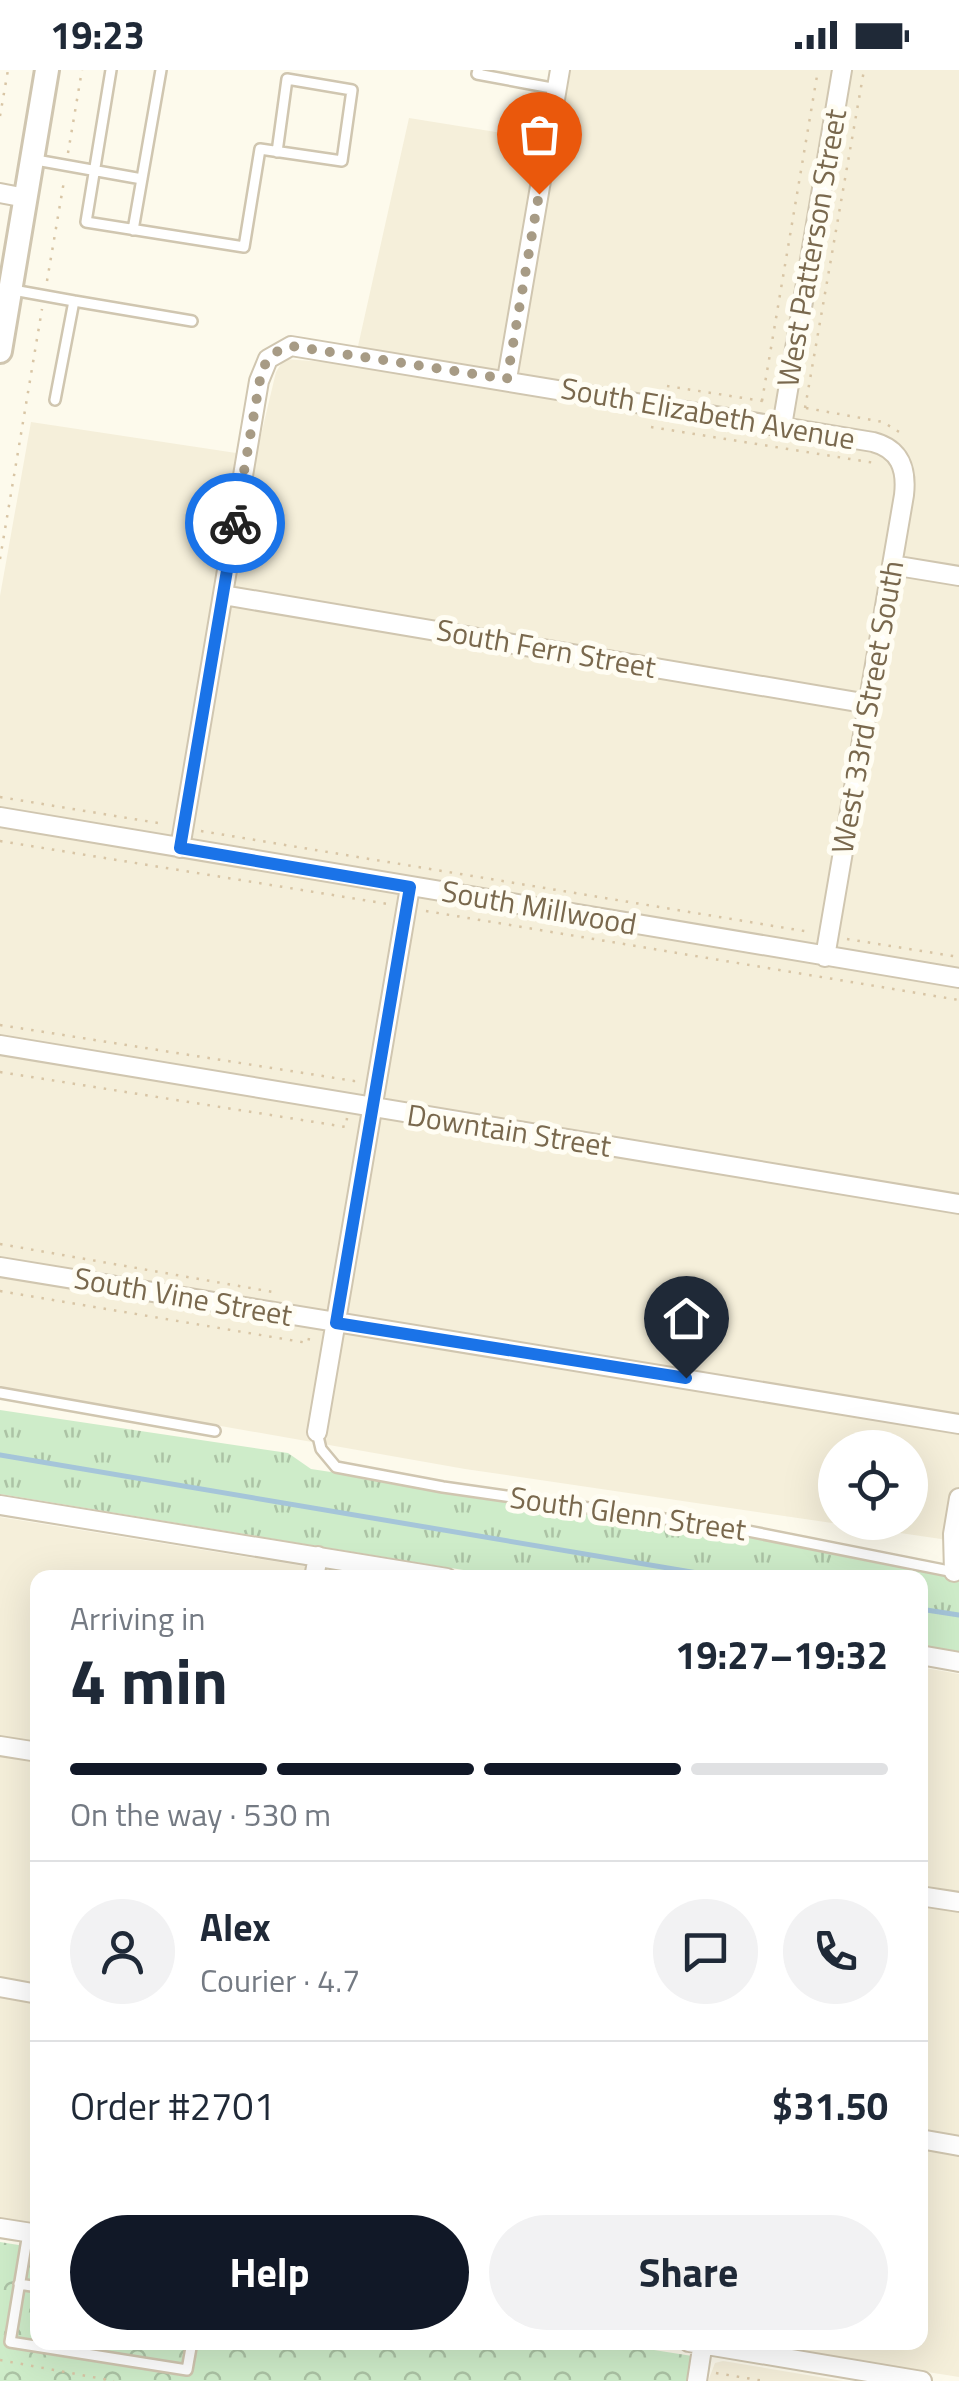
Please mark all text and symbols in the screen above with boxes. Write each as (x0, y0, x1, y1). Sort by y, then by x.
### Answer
text: 19:23 (50, 6, 145, 64)
pin (497, 92, 582, 195)
street label: West Patterson Street (764, 105, 858, 390)
icon: bag (512, 107, 567, 162)
street label: South Elizabeth Avenue (557, 364, 859, 462)
courier (185, 473, 285, 573)
icon: bike (208, 496, 263, 551)
street label: West 33rd Street South (819, 557, 915, 857)
street label: South Fern Street (433, 606, 660, 690)
street label: South Millwood (438, 867, 640, 947)
street label: Downtain Street (404, 1091, 615, 1169)
street label: South Vine Street (71, 1254, 296, 1338)
pin (644, 1276, 729, 1379)
icon: home (659, 1291, 714, 1346)
map controls (818, 1430, 928, 1540)
button: locate (818, 1430, 928, 1540)
street label: South Glenn Street (507, 1474, 750, 1552)
text: Arriving in (70, 1594, 206, 1642)
text: 19:27–19:32 (675, 1626, 888, 1684)
text: 4 min (70, 1630, 228, 1729)
text: On the way · 530 m (70, 1790, 331, 1838)
text: Alex (200, 1898, 271, 1956)
button: person (70, 1899, 175, 2004)
button: chat (653, 1899, 758, 2004)
button: phone (783, 1899, 888, 2004)
text: Courier · 4.7 (200, 1956, 360, 2004)
text: Order #2701 (70, 2077, 275, 2135)
text: $31.50 (772, 2077, 888, 2135)
button: Help (70, 2215, 469, 2330)
button: Share (489, 2215, 888, 2330)

